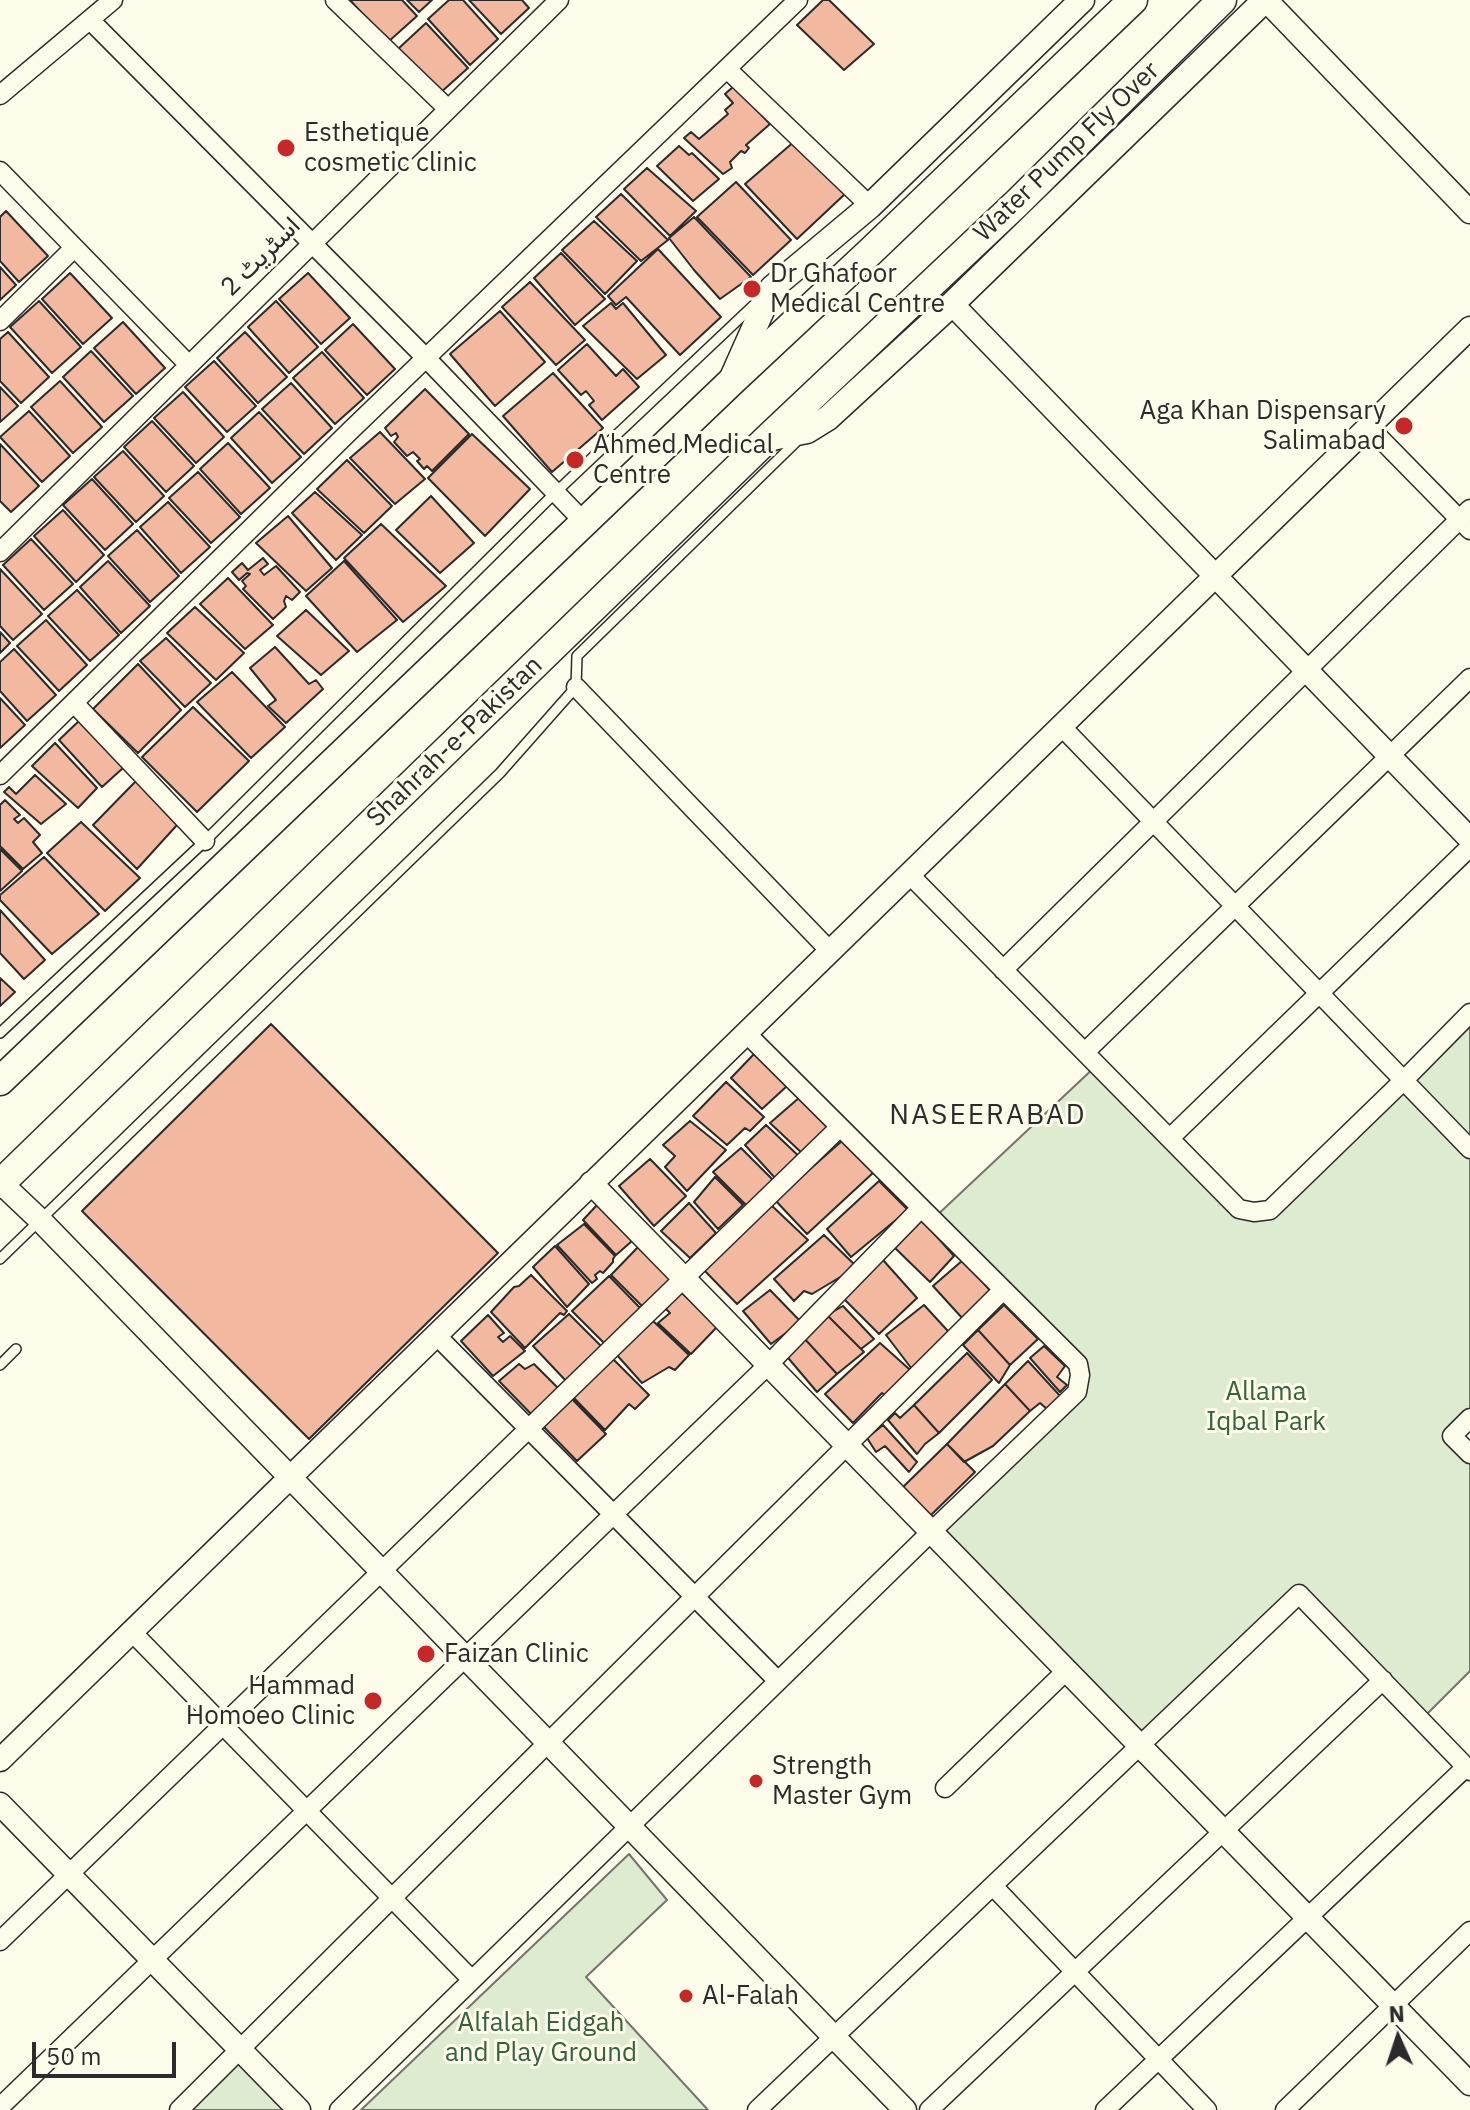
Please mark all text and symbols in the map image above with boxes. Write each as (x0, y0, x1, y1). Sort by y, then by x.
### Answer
street label: Water Pump Fly Over (968, 56, 1166, 248)
place label: Esthetique cosmetic clinic (304, 117, 477, 178)
marker: Esthetique cosmetic clinic (275, 137, 297, 159)
street label: اسٹریٹ 2 (215, 211, 307, 303)
place label: Dr Ghafoor Medical Centre (770, 258, 945, 320)
marker: Dr Ghafoor Medical Centre (741, 278, 763, 300)
place label: Aga Khan Dispensary Salimabad (1140, 395, 1386, 456)
marker: Aga Khan Dispensary Salimabad (1393, 415, 1415, 437)
place label: Ahmed Medical Centre (593, 429, 774, 490)
marker: Ahmed Medical Centre (564, 449, 586, 471)
street label: Shahrah-e-Pakistan (361, 650, 549, 834)
district label: NASEERABAD (889, 1099, 1087, 1133)
park label: Allama Iqbal Park (1206, 1376, 1326, 1438)
place label: Faizan Clinic (444, 1638, 589, 1670)
marker: Faizan Clinic (415, 1643, 437, 1665)
place label: Hammad Homoeo Clinic (186, 1670, 355, 1732)
marker: Hammad Homoeo Clinic (362, 1690, 384, 1712)
place label: Strength Master Gym (772, 1750, 912, 1812)
marker: Strength Master Gym (747, 1772, 765, 1790)
place label: Al-Falah (702, 1980, 799, 2012)
marker: Al-Falah (677, 1987, 695, 2005)
north arrow (1358, 1998, 1438, 2078)
text: N (1388, 1999, 1405, 2028)
park label: Alfalah Eidgah and Play Ground (445, 2007, 637, 2068)
scale bar (36, 2026, 180, 2076)
text: 50 m (46, 2040, 101, 2072)

